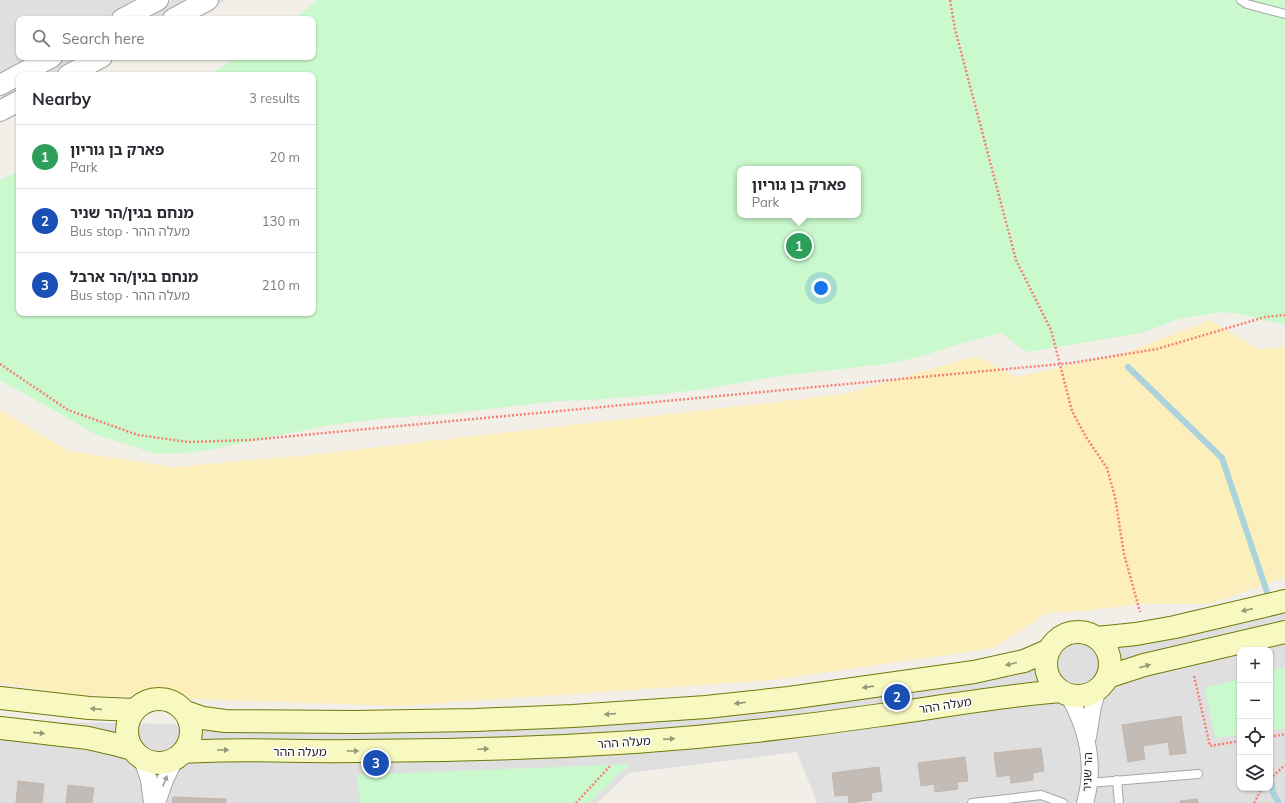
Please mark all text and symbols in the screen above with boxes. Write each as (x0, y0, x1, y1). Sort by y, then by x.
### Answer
search box (16, 16, 316, 60)
icon: search (30, 27, 52, 49)
text: Search here (62, 29, 144, 48)
text: Nearby (32, 88, 91, 109)
text: 3 results (249, 90, 300, 106)
text: פארק בן גוריון (70, 140, 164, 159)
text: 1 (41, 149, 49, 165)
text: 20 m (270, 149, 300, 165)
text: Park (70, 159, 97, 175)
popup (737, 166, 861, 218)
text: פארק בן גוריון (752, 175, 846, 194)
text: Park (752, 194, 779, 210)
text: מנחם בגין/הר שניר (70, 203, 194, 222)
text: 2 (41, 213, 49, 229)
text: 130 m (262, 213, 300, 229)
text: Bus stop · מעלה ההר (70, 223, 190, 239)
pin: 1 (786, 231, 812, 261)
text: מנחם בגין/הר ארבל (70, 267, 198, 286)
text: 3 (41, 277, 49, 293)
text: 210 m (262, 277, 300, 293)
your location (811, 278, 831, 298)
text: Bus stop · מעלה ההר (70, 287, 190, 303)
one-way arrow (1241, 607, 1253, 613)
map controls (1237, 647, 1273, 791)
button: + (1237, 647, 1273, 683)
one-way arrow (1004, 662, 1017, 668)
one-way arrow (1138, 662, 1151, 668)
pin: 2 (884, 682, 910, 712)
button: − (1237, 683, 1273, 719)
one-way arrow (862, 684, 875, 690)
street label: מעלה ההר (918, 693, 973, 717)
one-way arrow (733, 700, 746, 707)
one-way arrow (90, 705, 102, 712)
one-way arrow (604, 710, 616, 717)
button: locate (1237, 719, 1273, 755)
one-way arrow (33, 730, 45, 736)
street label: מעלה ההר (597, 733, 651, 751)
one-way arrow (663, 736, 675, 743)
street label: מעלה ההר (273, 744, 327, 759)
one-way arrow (477, 746, 490, 752)
one-way arrow (217, 747, 230, 753)
one-way arrow (347, 748, 360, 754)
pin: 3 (363, 748, 389, 778)
street label: הר שניר (1079, 752, 1095, 792)
button: layers (1237, 755, 1273, 791)
one-way arrow (163, 775, 169, 787)

